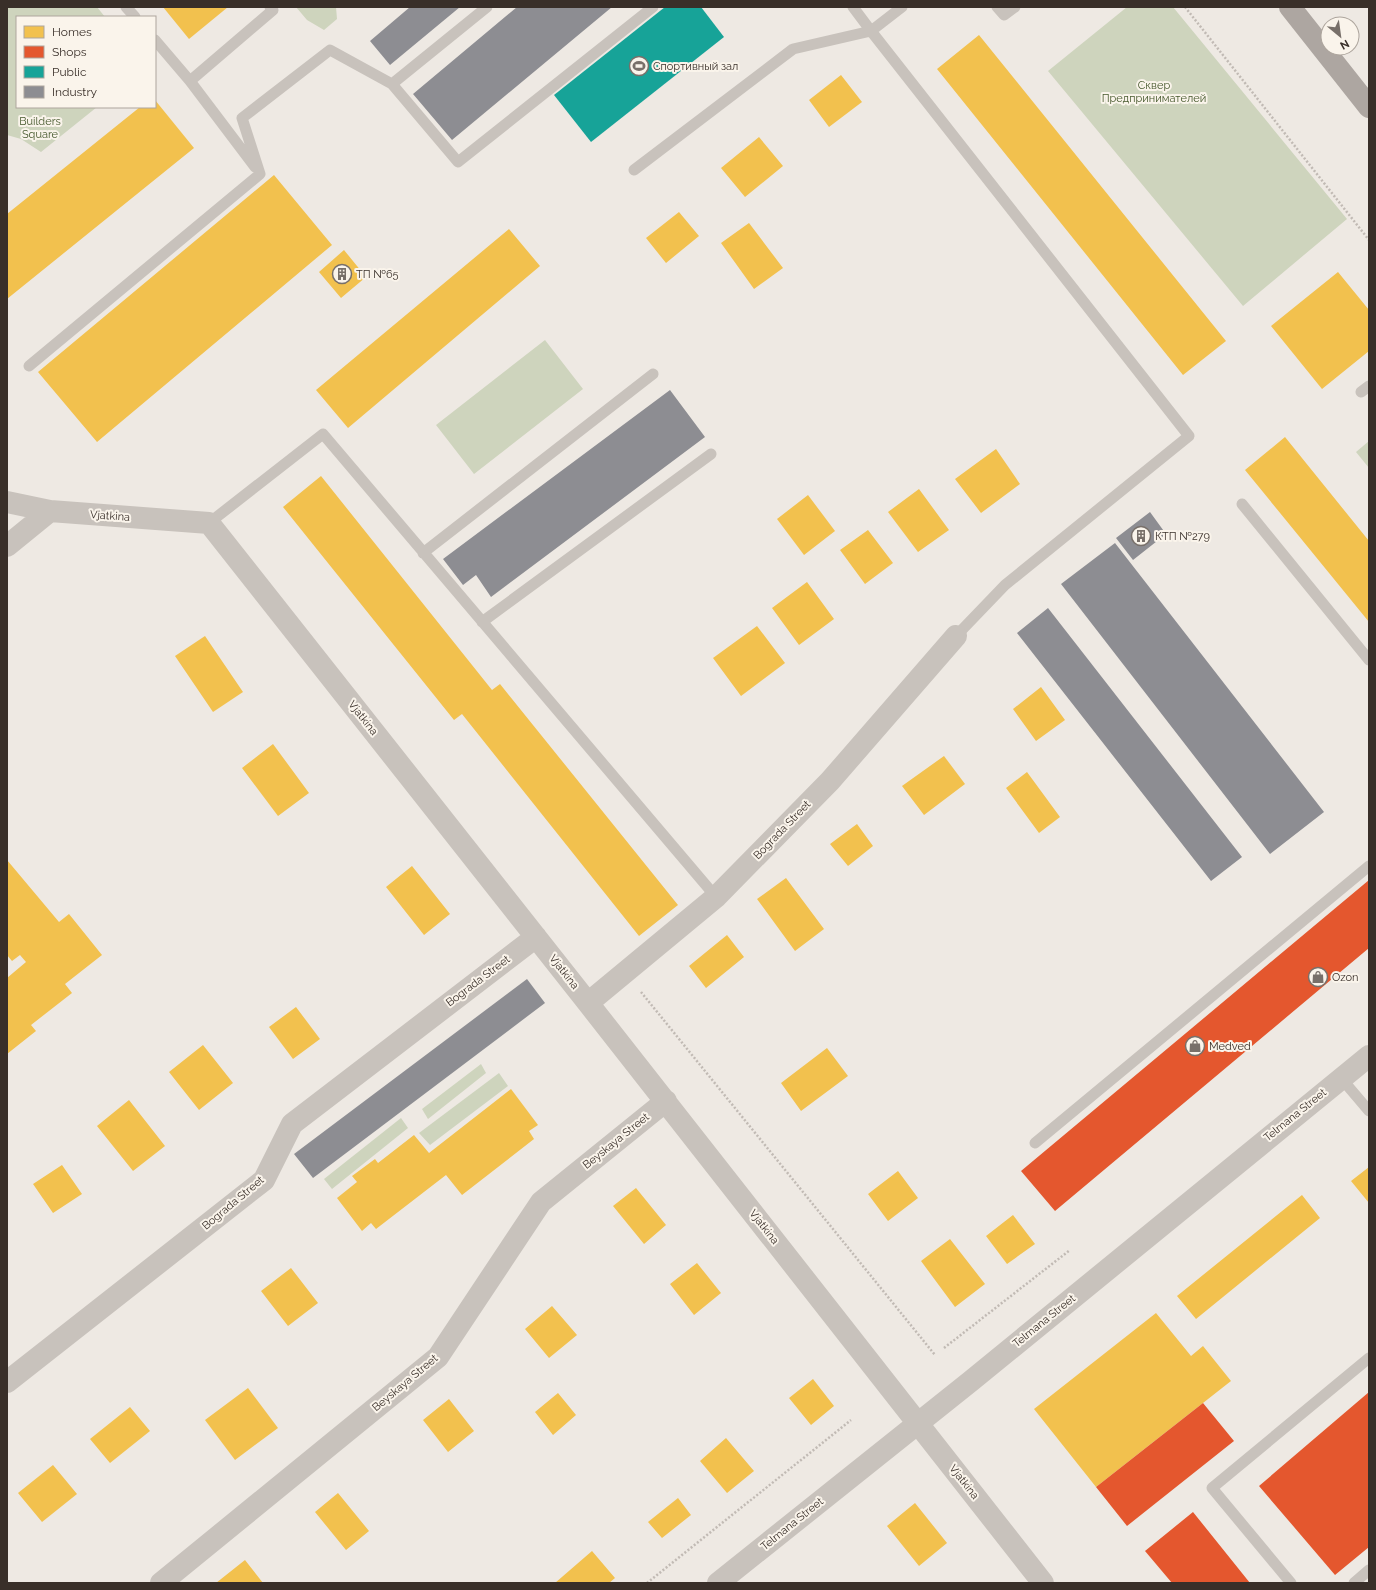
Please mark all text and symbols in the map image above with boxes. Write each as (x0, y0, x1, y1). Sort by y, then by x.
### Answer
legend (16, 16, 156, 108)
north arrow (1320, 16, 1360, 56)
text: Homes (52, 25, 92, 39)
text: N (1338, 37, 1351, 52)
text: Shops (52, 45, 87, 59)
sports icon: Спортивный зал (628, 55, 650, 77)
place label: Спортивный зал (653, 60, 738, 73)
text: Public (52, 65, 87, 79)
park label: Сквер Предпринимателей (1102, 79, 1206, 105)
text: Industry (52, 85, 98, 99)
park label: Builders Square (19, 115, 61, 141)
building icon: ТП №65 (331, 263, 353, 285)
place label: ТП №65 (356, 268, 399, 281)
street label: Vjatkina (89, 508, 131, 524)
building icon: КТП №279 (1130, 525, 1152, 547)
place label: КТП №279 (1155, 530, 1210, 543)
street label: Vjatkina (345, 698, 381, 738)
street label: Bograda Street (751, 798, 814, 862)
street label: Vjatkina (546, 952, 582, 992)
street label: Bograda Street (443, 953, 513, 1009)
shop icon: Ozon (1307, 966, 1329, 988)
place label: Ozon (1332, 971, 1359, 984)
shop icon: Medved (1184, 1035, 1206, 1057)
place label: Medved (1209, 1040, 1251, 1053)
street label: Telmana Street (1261, 1086, 1329, 1144)
street label: Beyskaya Street (580, 1110, 652, 1172)
street label: Bograda Street (199, 1173, 267, 1233)
street label: Vjatkina (746, 1207, 782, 1247)
street label: Telmana Street (1010, 1292, 1078, 1350)
street label: Beyskaya Street (370, 1352, 441, 1414)
street label: Vjatkina (946, 1462, 982, 1502)
street label: Telmana Street (758, 1495, 826, 1553)

